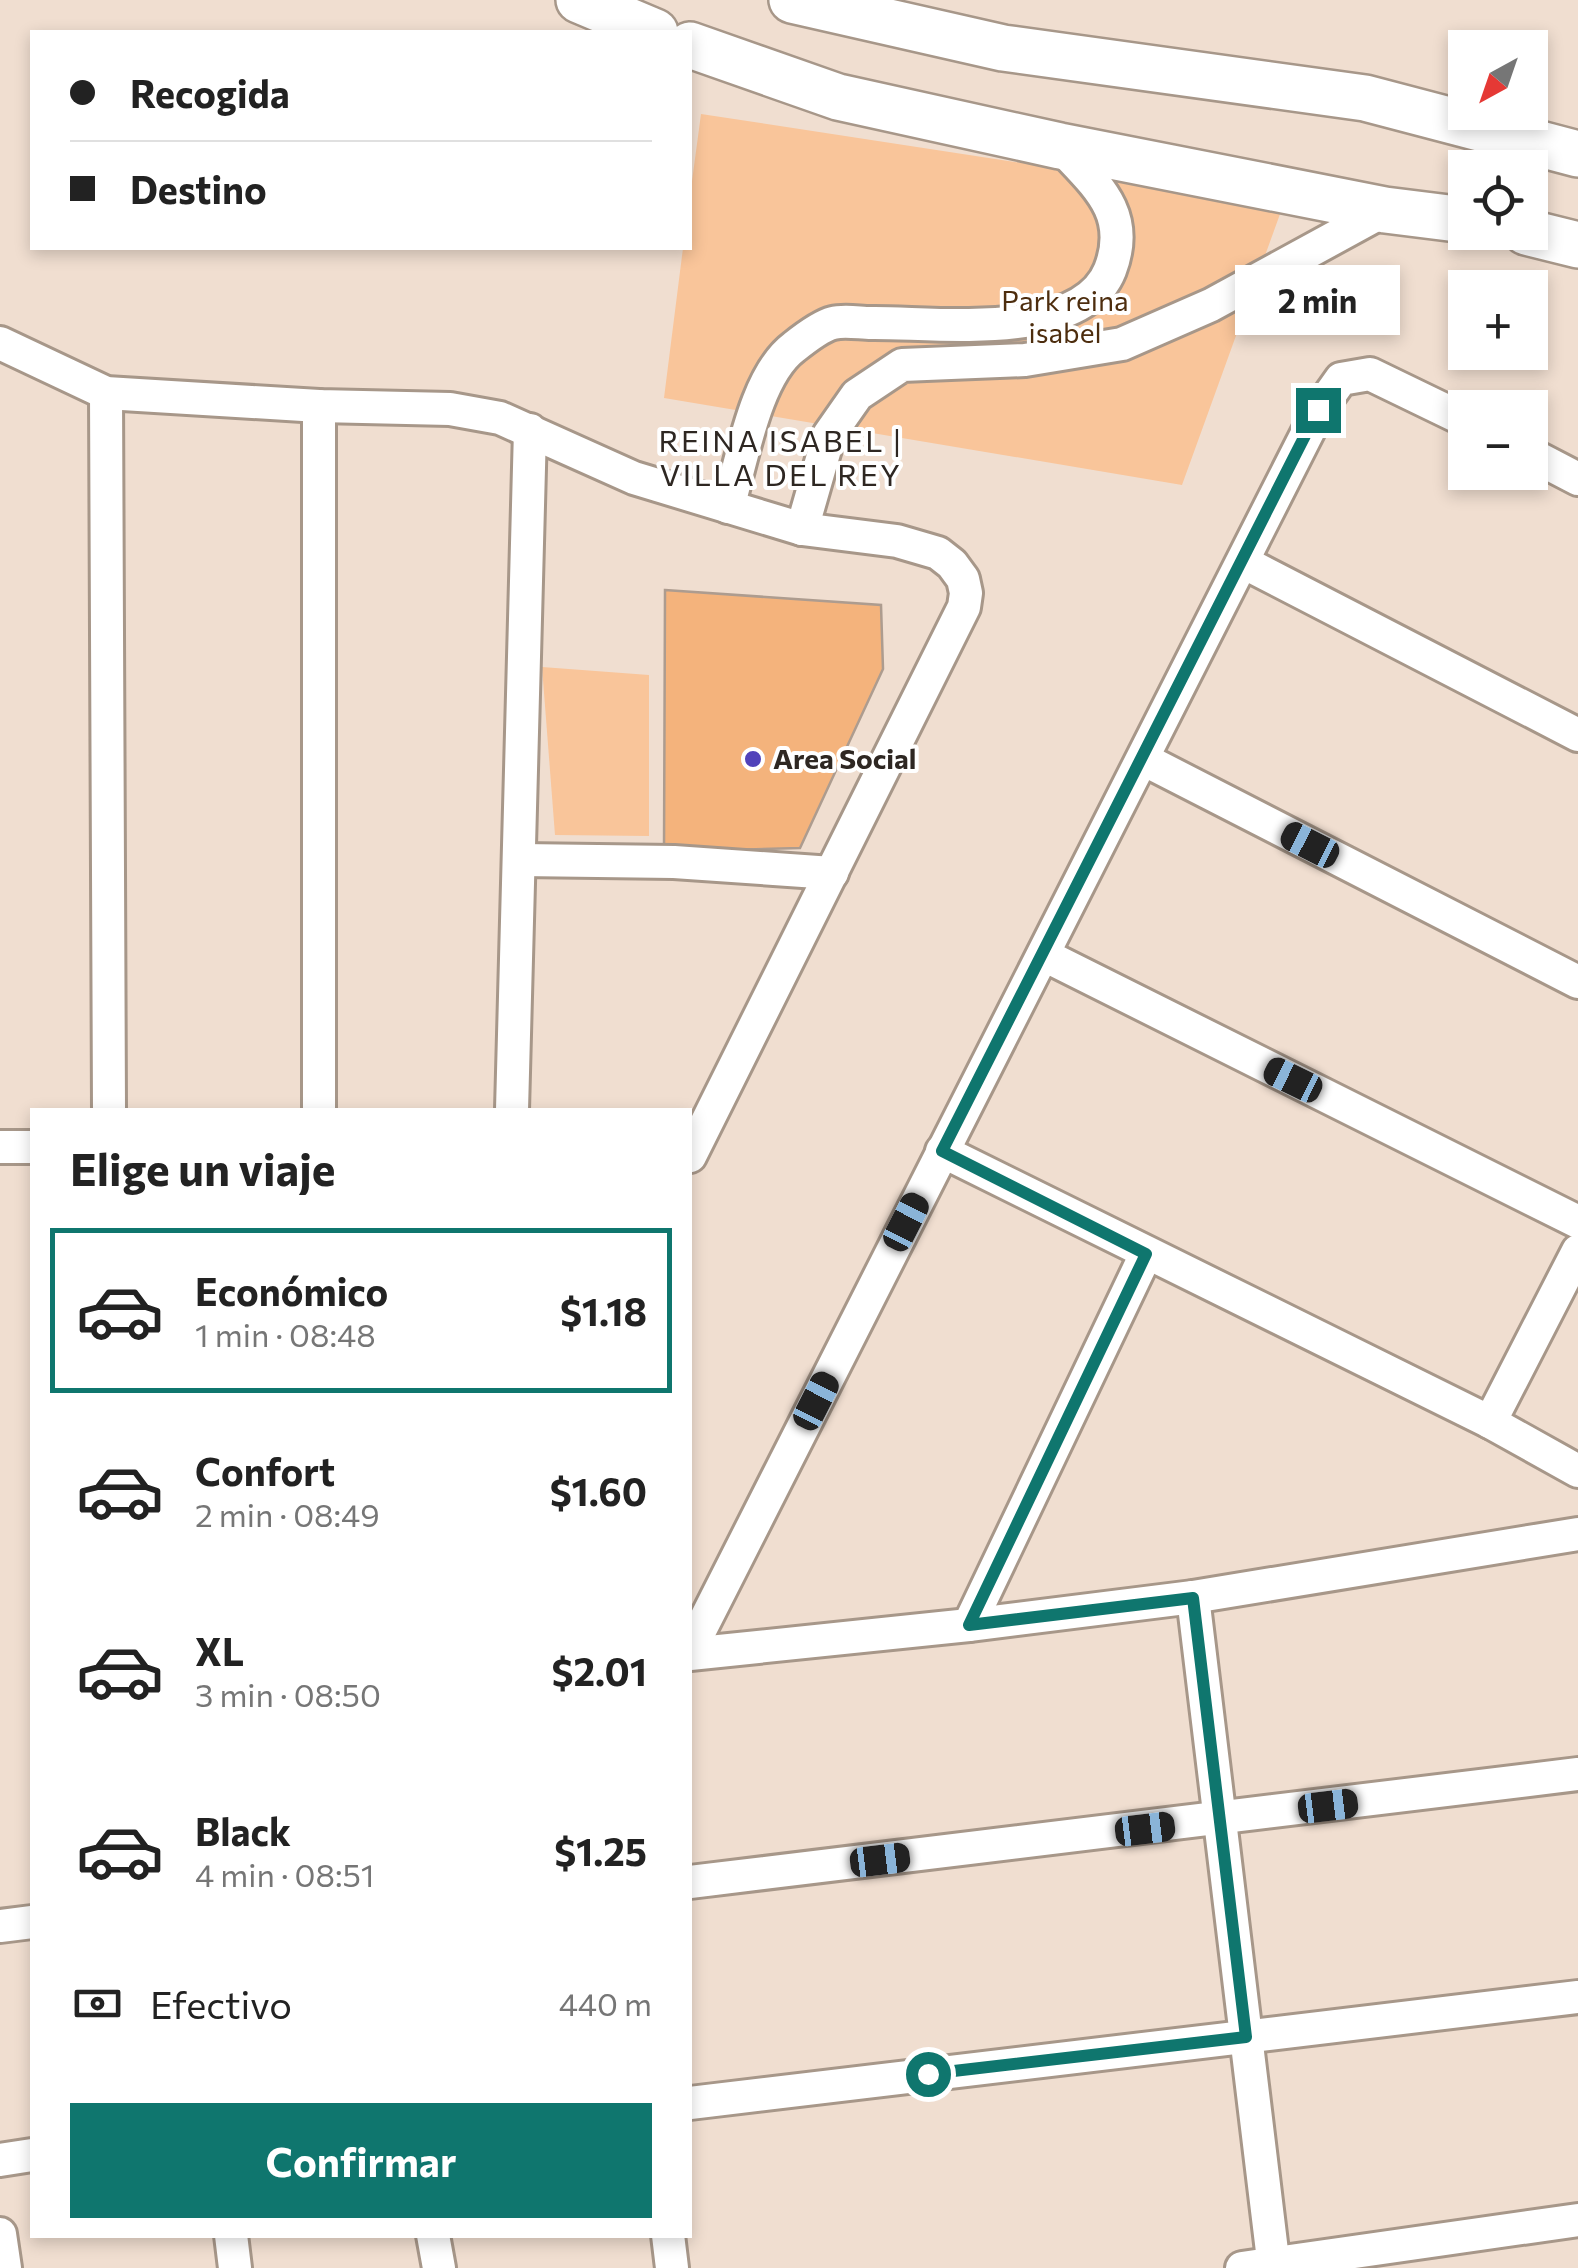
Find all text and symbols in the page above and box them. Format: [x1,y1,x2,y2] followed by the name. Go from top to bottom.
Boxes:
[1448,30,1548,130] north arrow
[1448,30,1548,490] map controls
[130,69,290,116] text: Recogida
[1448,150,1548,250] button: locate
[130,165,267,212] text: Destino
[1236,265,1400,335] callout: 2 min
[1448,270,1548,370] button: +
[1278,280,1357,320] text: 2 min
[1001,283,1129,349] park label: Park reina isabel
[1296,388,1341,433] route end
[1448,390,1548,490] button: −
[658,421,904,492] district label: REINA ISABEL | VILLA DEL REY
[773,741,916,775] place label: Area Social
[742,748,764,770] marker: Area Social
[1276,818,1344,872] car
[1259,1053,1327,1107] car
[70,1140,335,1195] text: Elige un viaje
[879,1188,933,1256] car
[75,1266,165,1356] icon: car
[195,1267,388,1314] text: Económico
[560,1287,647,1334] text: $1.18
[195,1314,376,1354] text: 1 min · 08:48
[789,1367,843,1435] car
[75,1446,165,1536] icon: car
[195,1447,335,1494] text: Confort
[550,1467,647,1514] text: $1.60
[195,1494,380,1534] text: 2 min · 08:49
[75,1626,165,1716] icon: car
[195,1627,244,1674] text: XL
[552,1647,647,1694] text: $2.01
[195,1674,381,1714] text: 3 min · 08:50
[1296,1787,1360,1825] car
[75,1806,165,1896] icon: car
[195,1807,291,1854] text: Black
[1113,1810,1177,1848] car
[554,1827,647,1874] text: $1.25
[848,1841,912,1879] car
[195,1854,375,1894] text: 4 min · 08:51
[70,1976,125,2031] icon: cash
[150,1980,292,2027] text: Efectivo
[559,1983,652,2023] text: 440 m
[906,2052,951,2097] route start
[70,2103,652,2218] button: Confirmar

